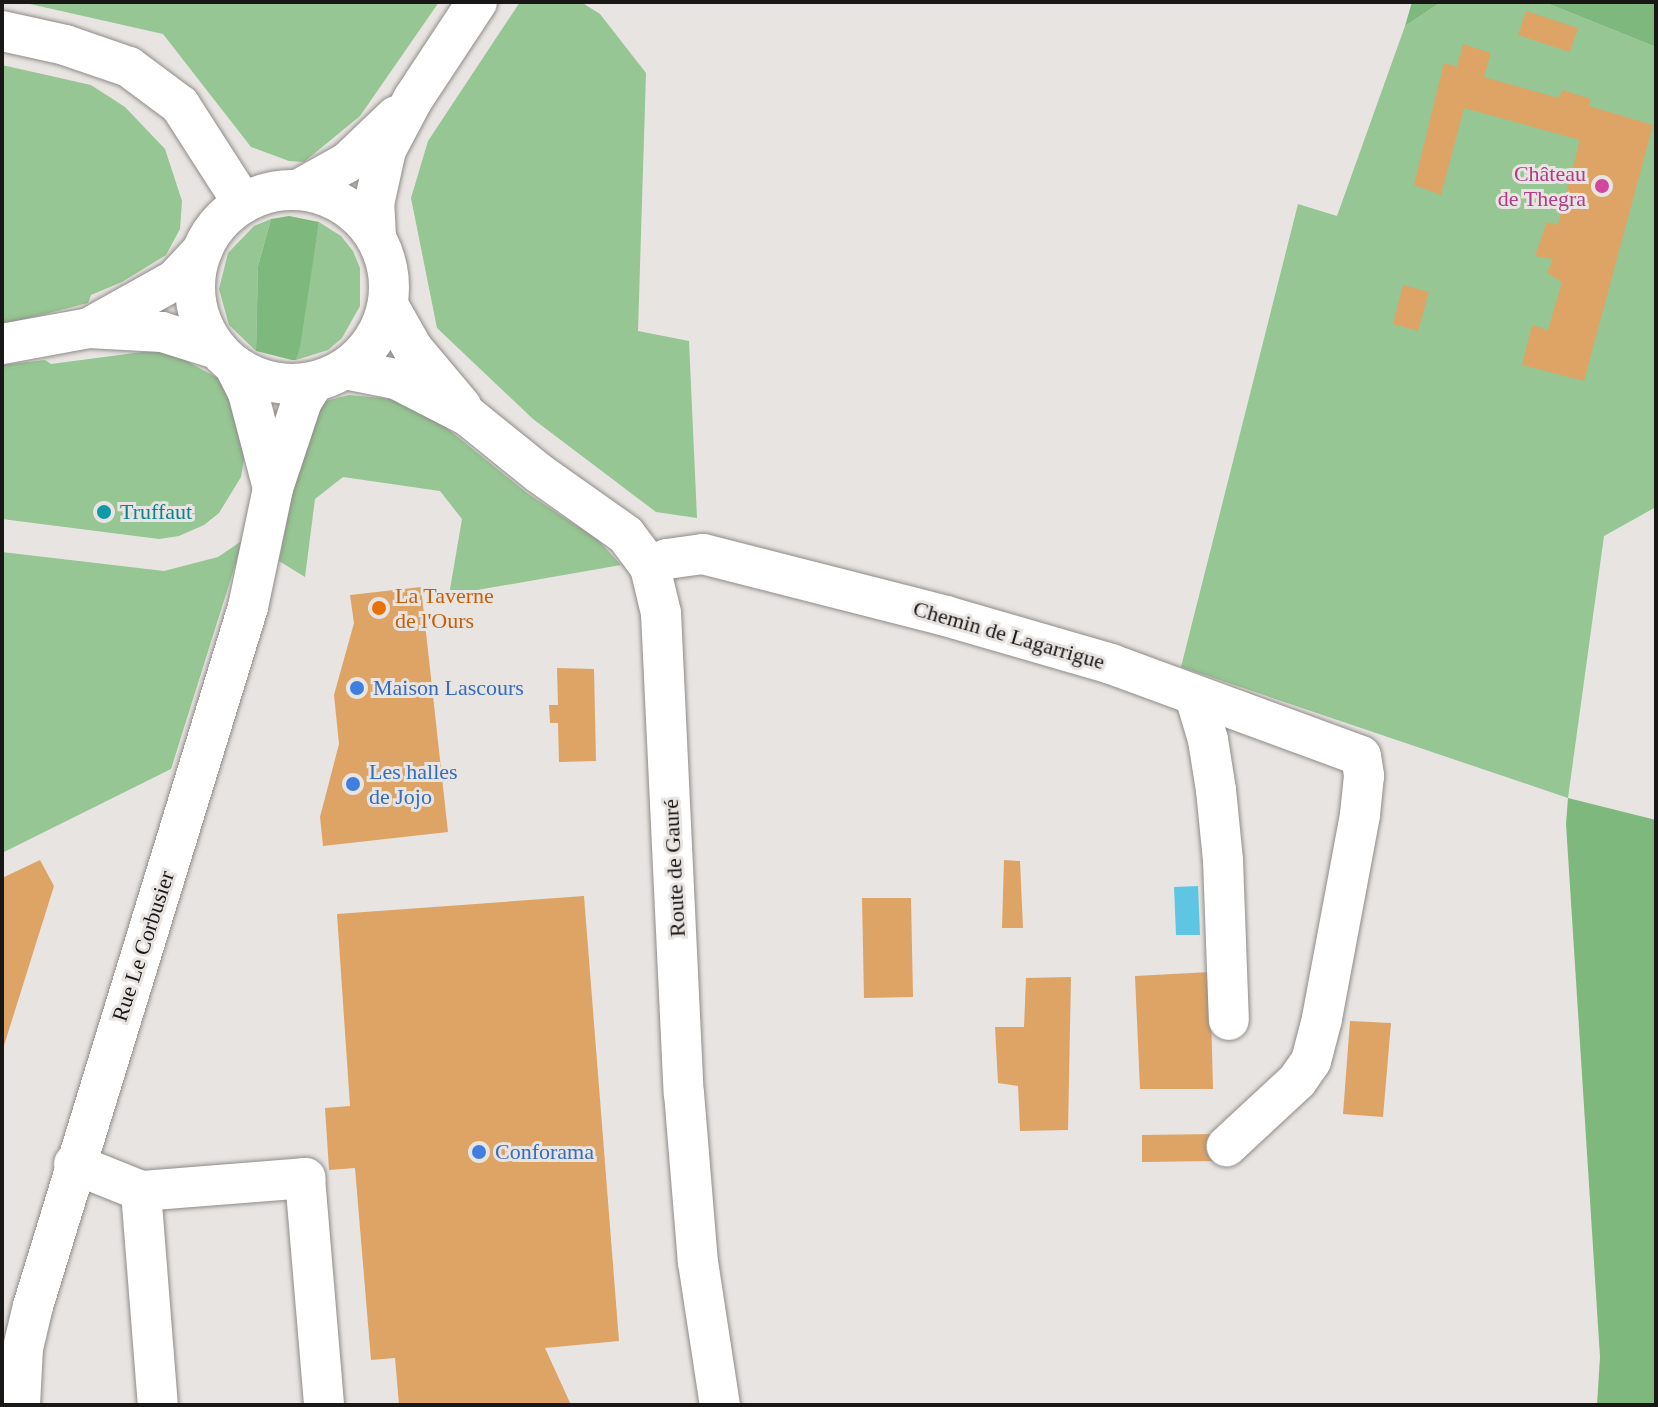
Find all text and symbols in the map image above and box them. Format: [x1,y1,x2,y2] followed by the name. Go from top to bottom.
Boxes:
[1497,160,1586,212] place label: Château de Thegra
[1593,177,1611,195] marker: Château de Thegra
[120,499,192,525] place label: Truffaut
[95,503,113,521] marker: Truffaut
[395,582,494,634] place label: La Taverne de l'Ours
[910,595,1108,675] street label: Chemin de Lagarrigue
[370,599,388,617] marker: La Taverne de l'Ours
[373,675,524,701] place label: Maison Lascours
[348,679,366,697] marker: Maison Lascours
[369,758,458,810] place label: Les halles de Jojo
[344,775,362,793] marker: Les halles de Jojo
[657,798,691,938] street label: Route de Gauré
[106,868,180,1024] street label: Rue Le Corbusier
[495,1139,594,1165] place label: Conforama
[470,1143,488,1161] marker: Conforama

